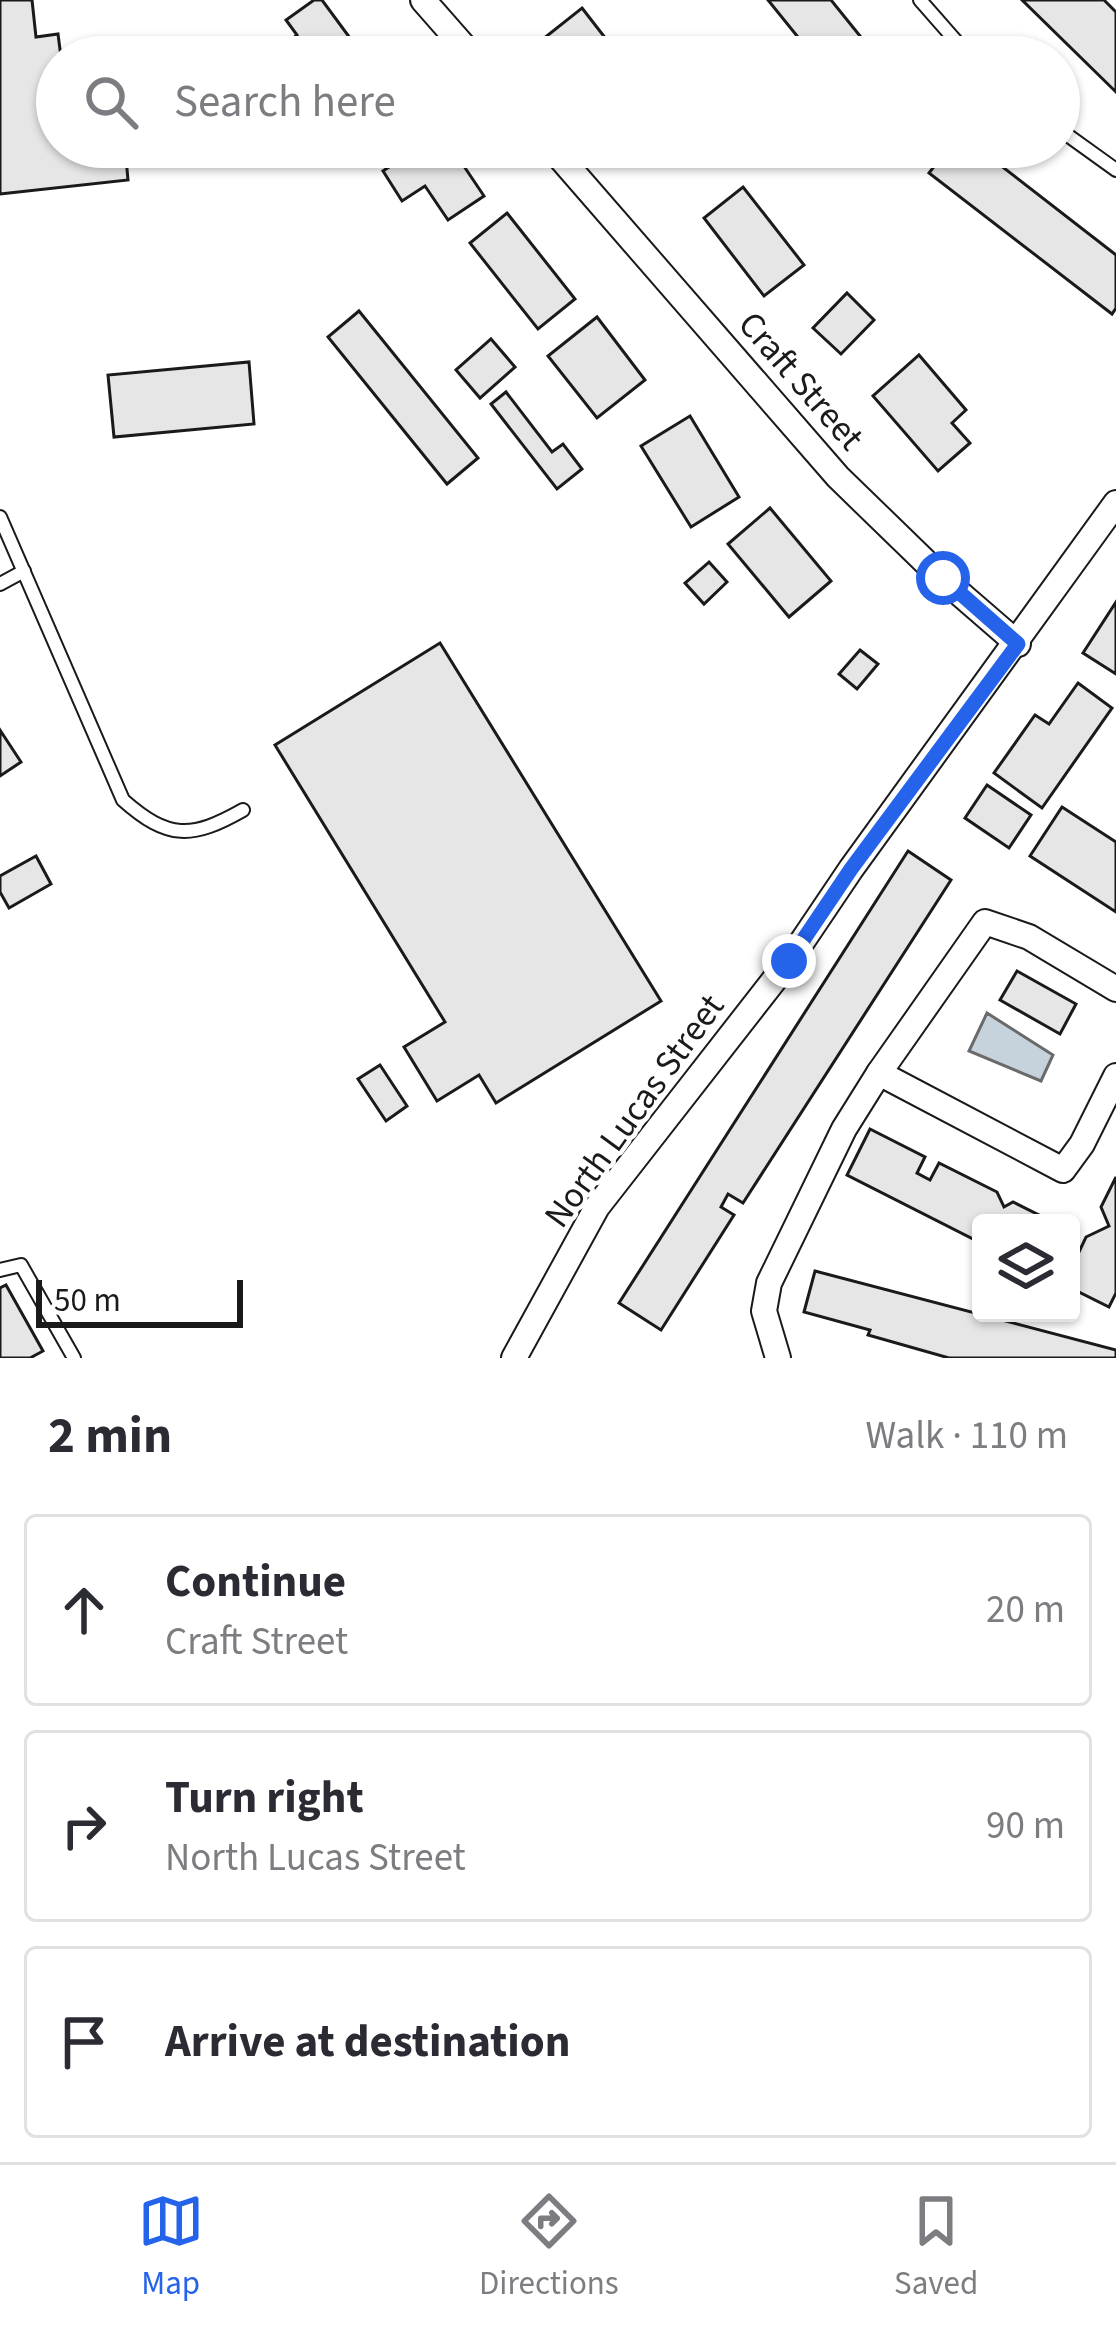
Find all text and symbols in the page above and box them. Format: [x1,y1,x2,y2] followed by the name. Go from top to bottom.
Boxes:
[36,36,1080,168] search box
[78,69,144,135] icon: search
[174,70,396,134] text: Search here
[726,300,876,462] street label: Craft Street
[916,551,970,605] route start
[762,934,816,988] route end
[532,984,736,1238] street label: North Lucas Street
[972,1214,1080,1322] map controls
[972,1214,1080,1322] button: layers
[36,1274,243,1327] scale bar
[54,1277,121,1324] text: 50 m
[48,1400,172,1472] text: 2 min
[865,1408,1068,1464] text: Walk · 110 m
[165,1550,346,1614] text: Continue
[51,1577,117,1643] icon: ahead
[986,1582,1065,1638] text: 20 m
[165,1614,348,1670] text: Craft Street
[165,1766,364,1830] text: Turn right
[51,1793,117,1859] icon: right
[986,1798,1065,1854] text: 90 m
[165,1830,466,1886] text: North Lucas Street
[51,2009,117,2075] icon: arrive
[165,2010,570,2074] text: Arrive at destination
[138,2188,204,2307] tab: Map
[479,2188,619,2307] tab: Directions
[894,2188,978,2307] tab: Saved

